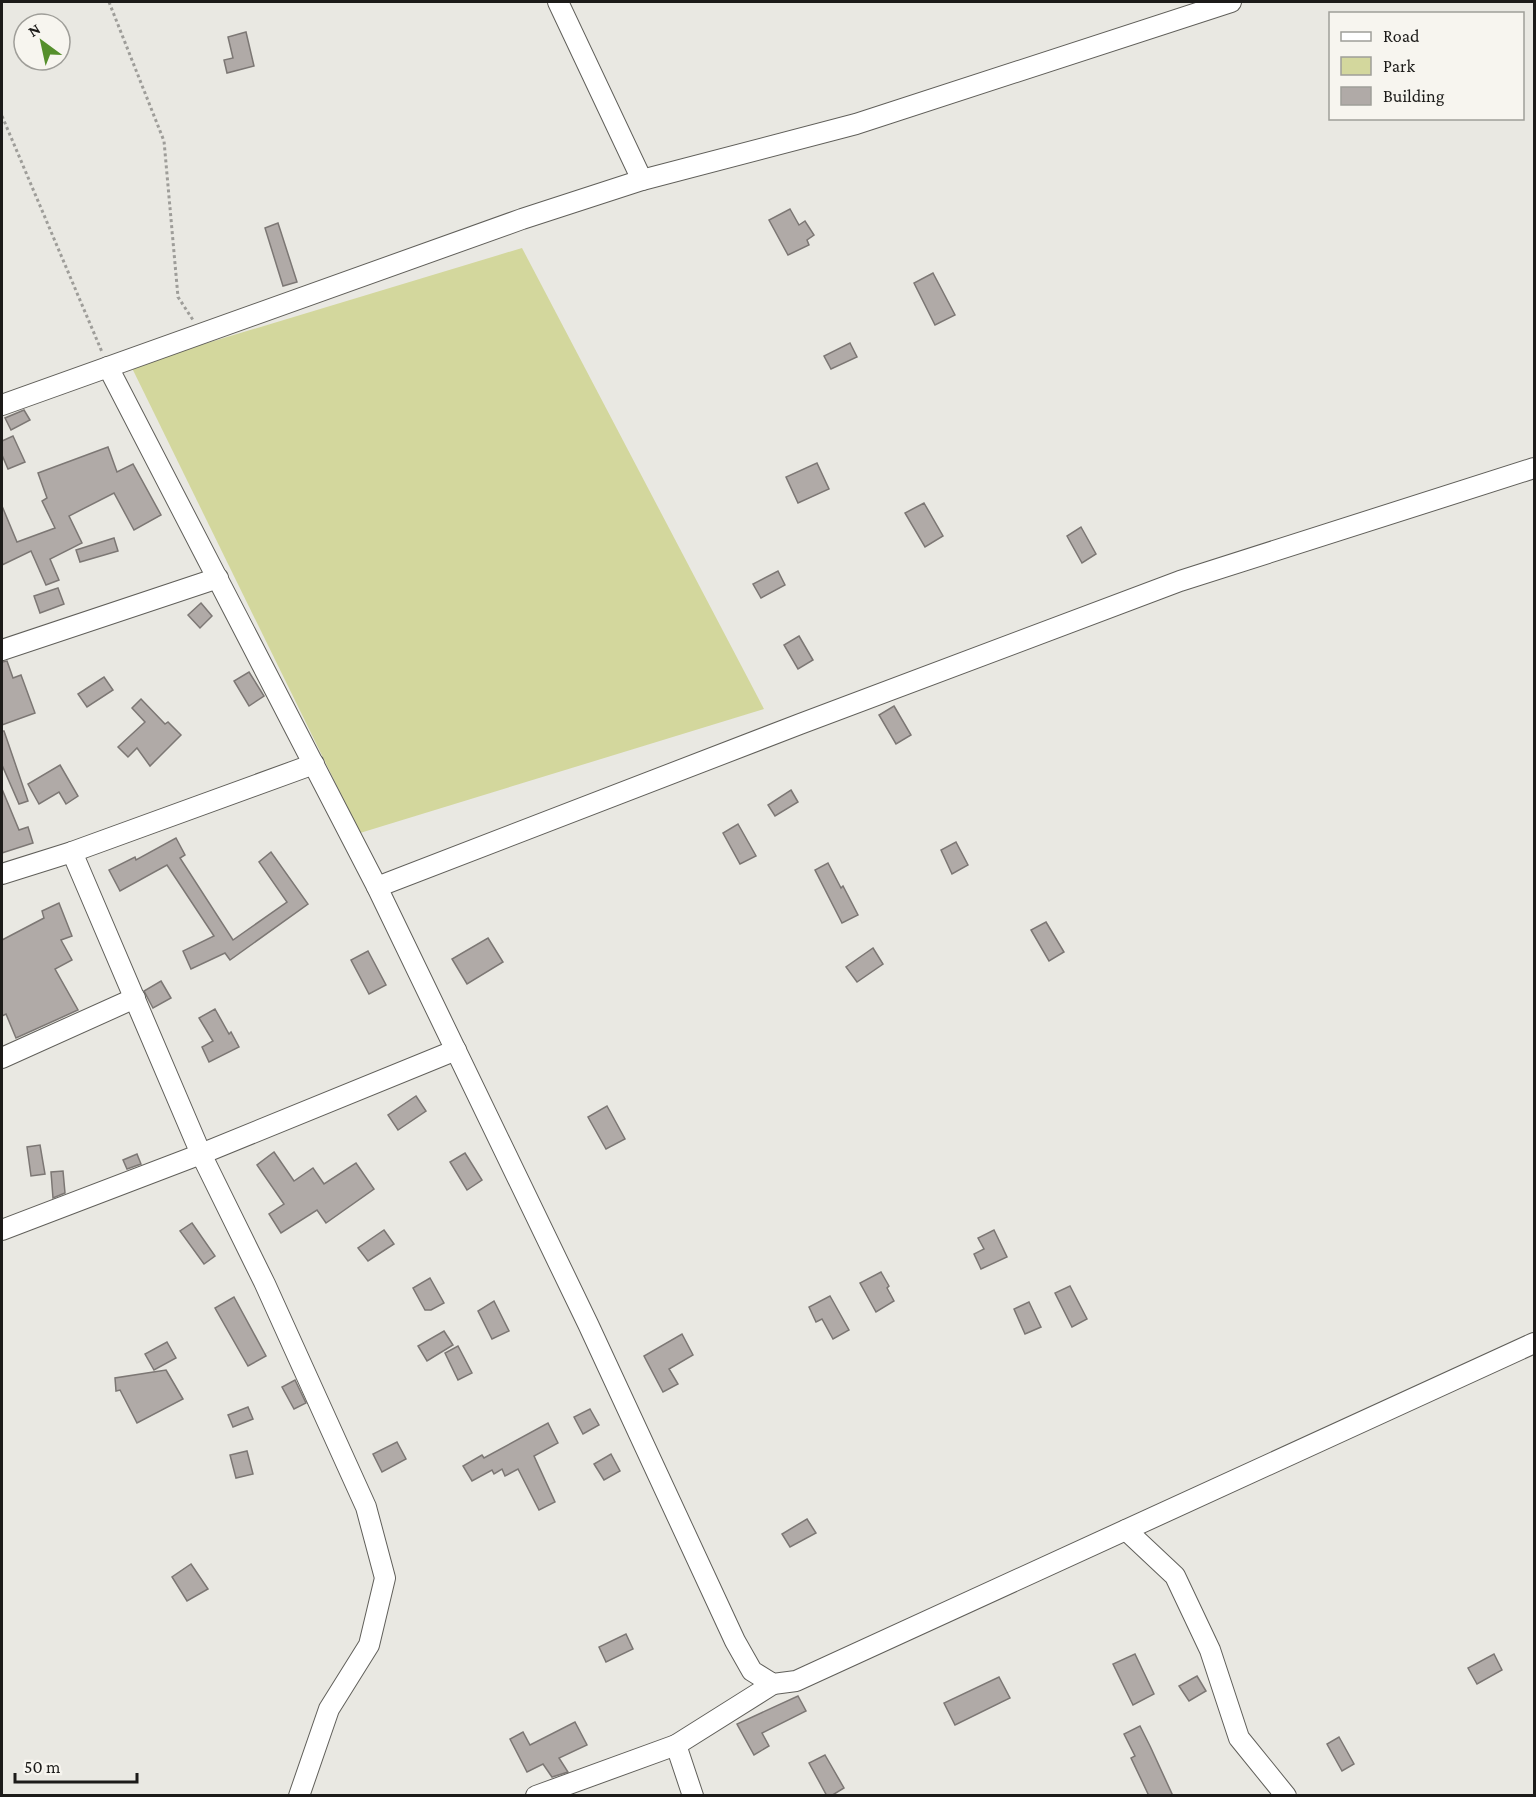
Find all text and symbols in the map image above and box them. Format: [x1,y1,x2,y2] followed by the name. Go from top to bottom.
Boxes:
[12,12,72,72] north arrow
[1329,12,1524,120] legend
[25,20,43,40] text: N
[1383,26,1420,46] text: Road
[1383,56,1415,76] text: Park
[1383,86,1445,106] text: Building
[15,1746,136,1784] scale bar
[24,1757,61,1777] text: 50 m

